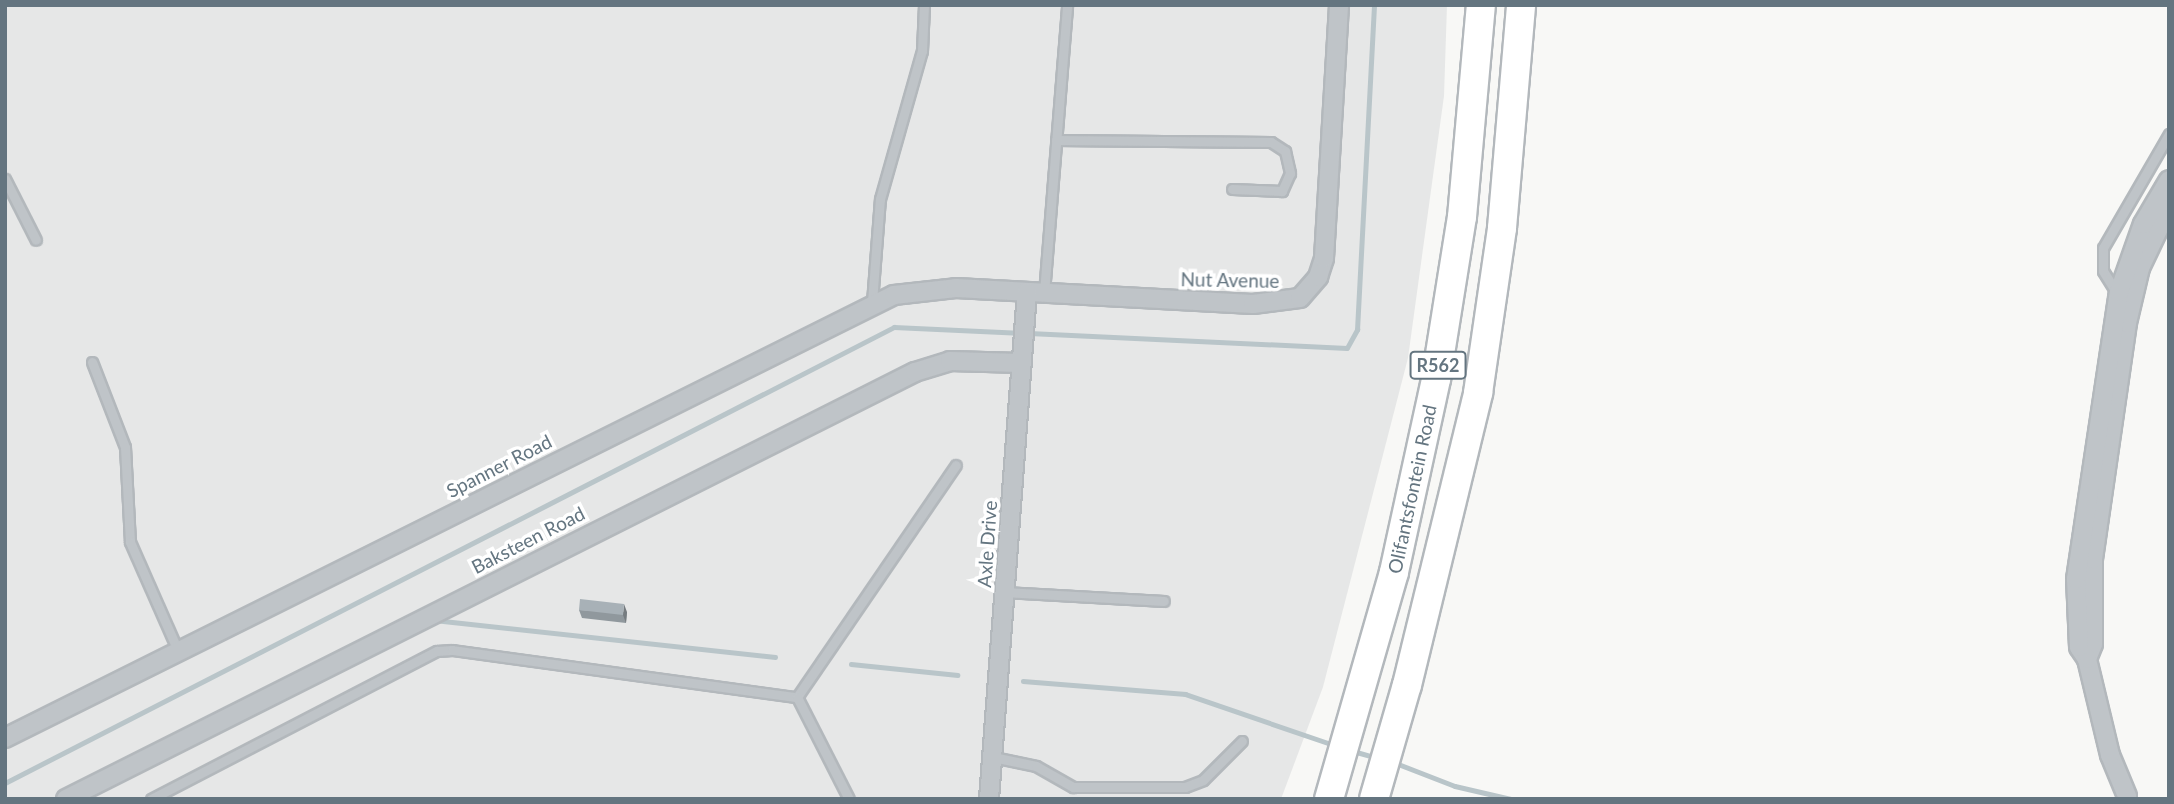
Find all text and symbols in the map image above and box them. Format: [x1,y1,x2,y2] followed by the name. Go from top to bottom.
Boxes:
[1180,268,1280,292] street label: Nut Avenue
[1408,351,1468,380] road number: R562
[1383,402,1441,576] street label: Olifantsfontein Road
[442,430,556,502] street label: Spanner Road
[973,500,1001,588] street label: Axle Drive
[468,502,588,578] street label: Baksteen Road

